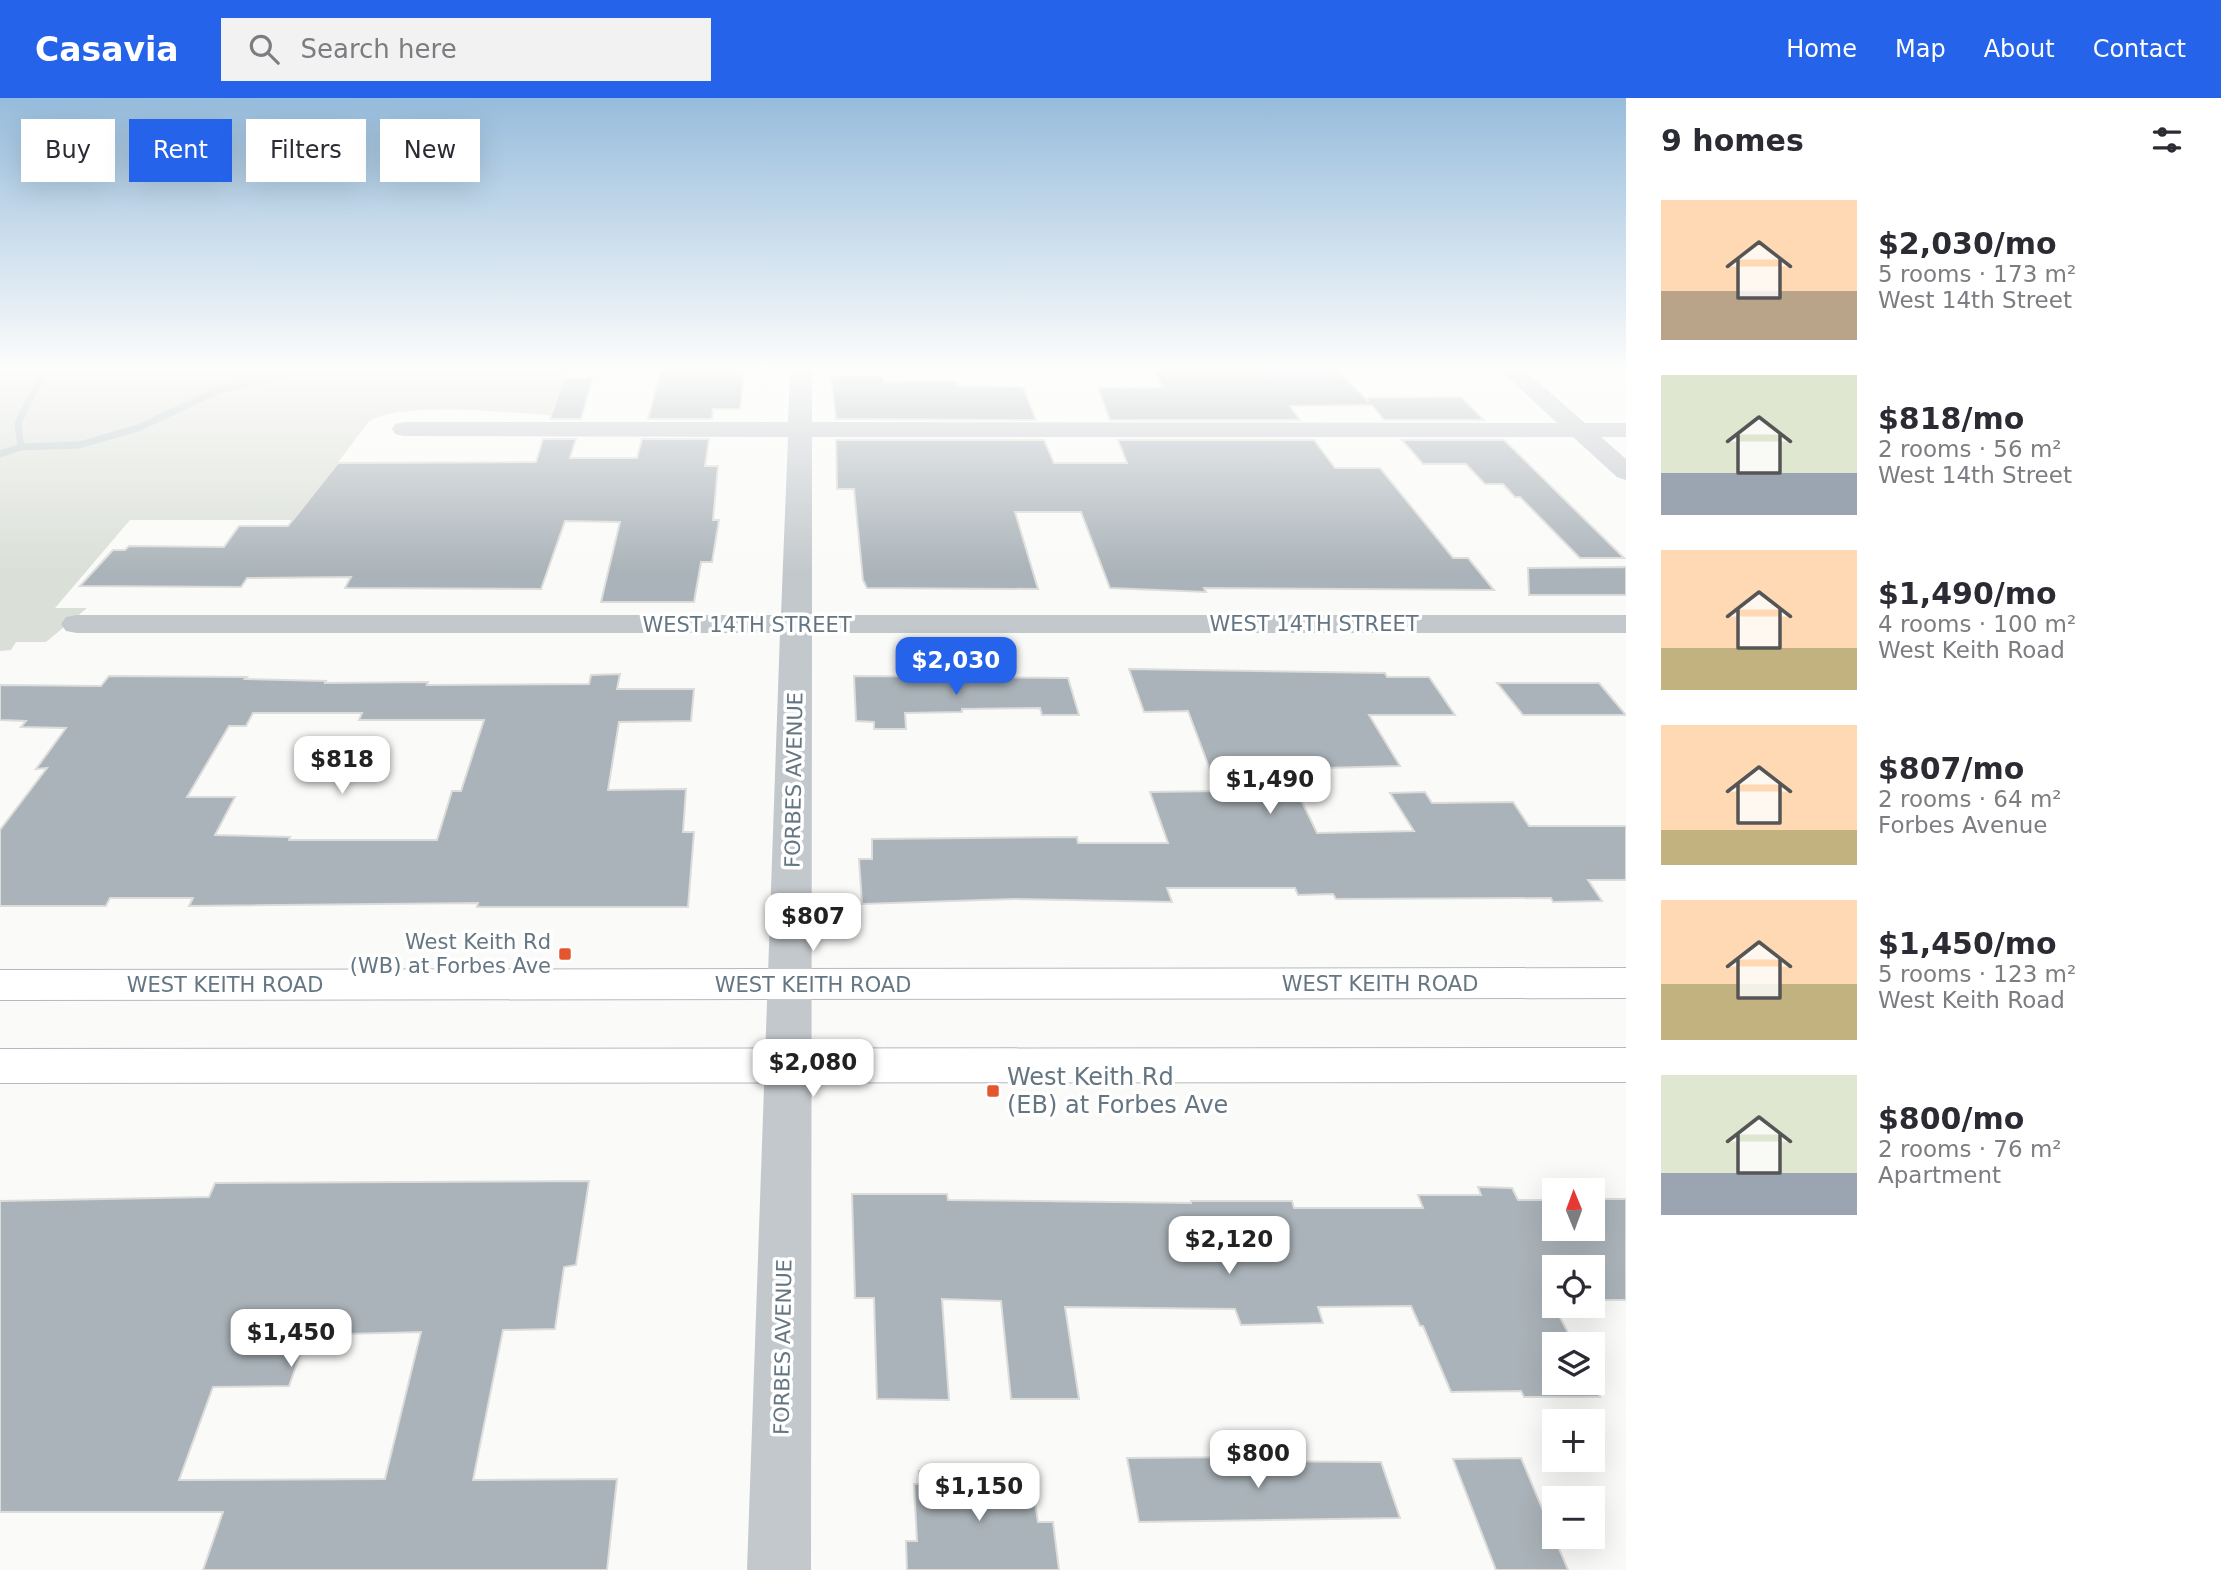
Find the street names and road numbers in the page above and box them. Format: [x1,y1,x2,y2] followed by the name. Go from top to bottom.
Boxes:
[1210,612,1419,636] street label: WEST 14TH STREET
[643,613,852,637] street label: WEST 14TH STREET
[780,692,808,868] street label: FORBES AVENUE
[1282,972,1478,996] street label: WEST KEITH ROAD
[127,973,323,997] street label: WEST KEITH ROAD
[715,973,911,997] street label: WEST KEITH ROAD
[769,1259,797,1435] street label: FORBES AVENUE

